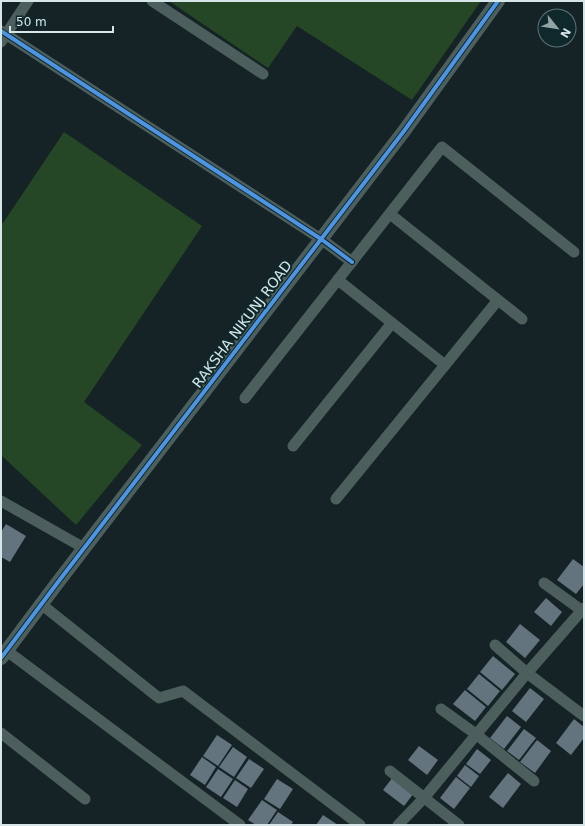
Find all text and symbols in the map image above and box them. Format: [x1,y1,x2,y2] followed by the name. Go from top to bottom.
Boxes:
[10,8,113,34] scale bar
[537,8,577,48] north arrow
[16,15,47,29] text: 50 m
[557,26,573,40] text: N
[189,257,295,391] street label: RAKSHA NIKUNJ ROAD

